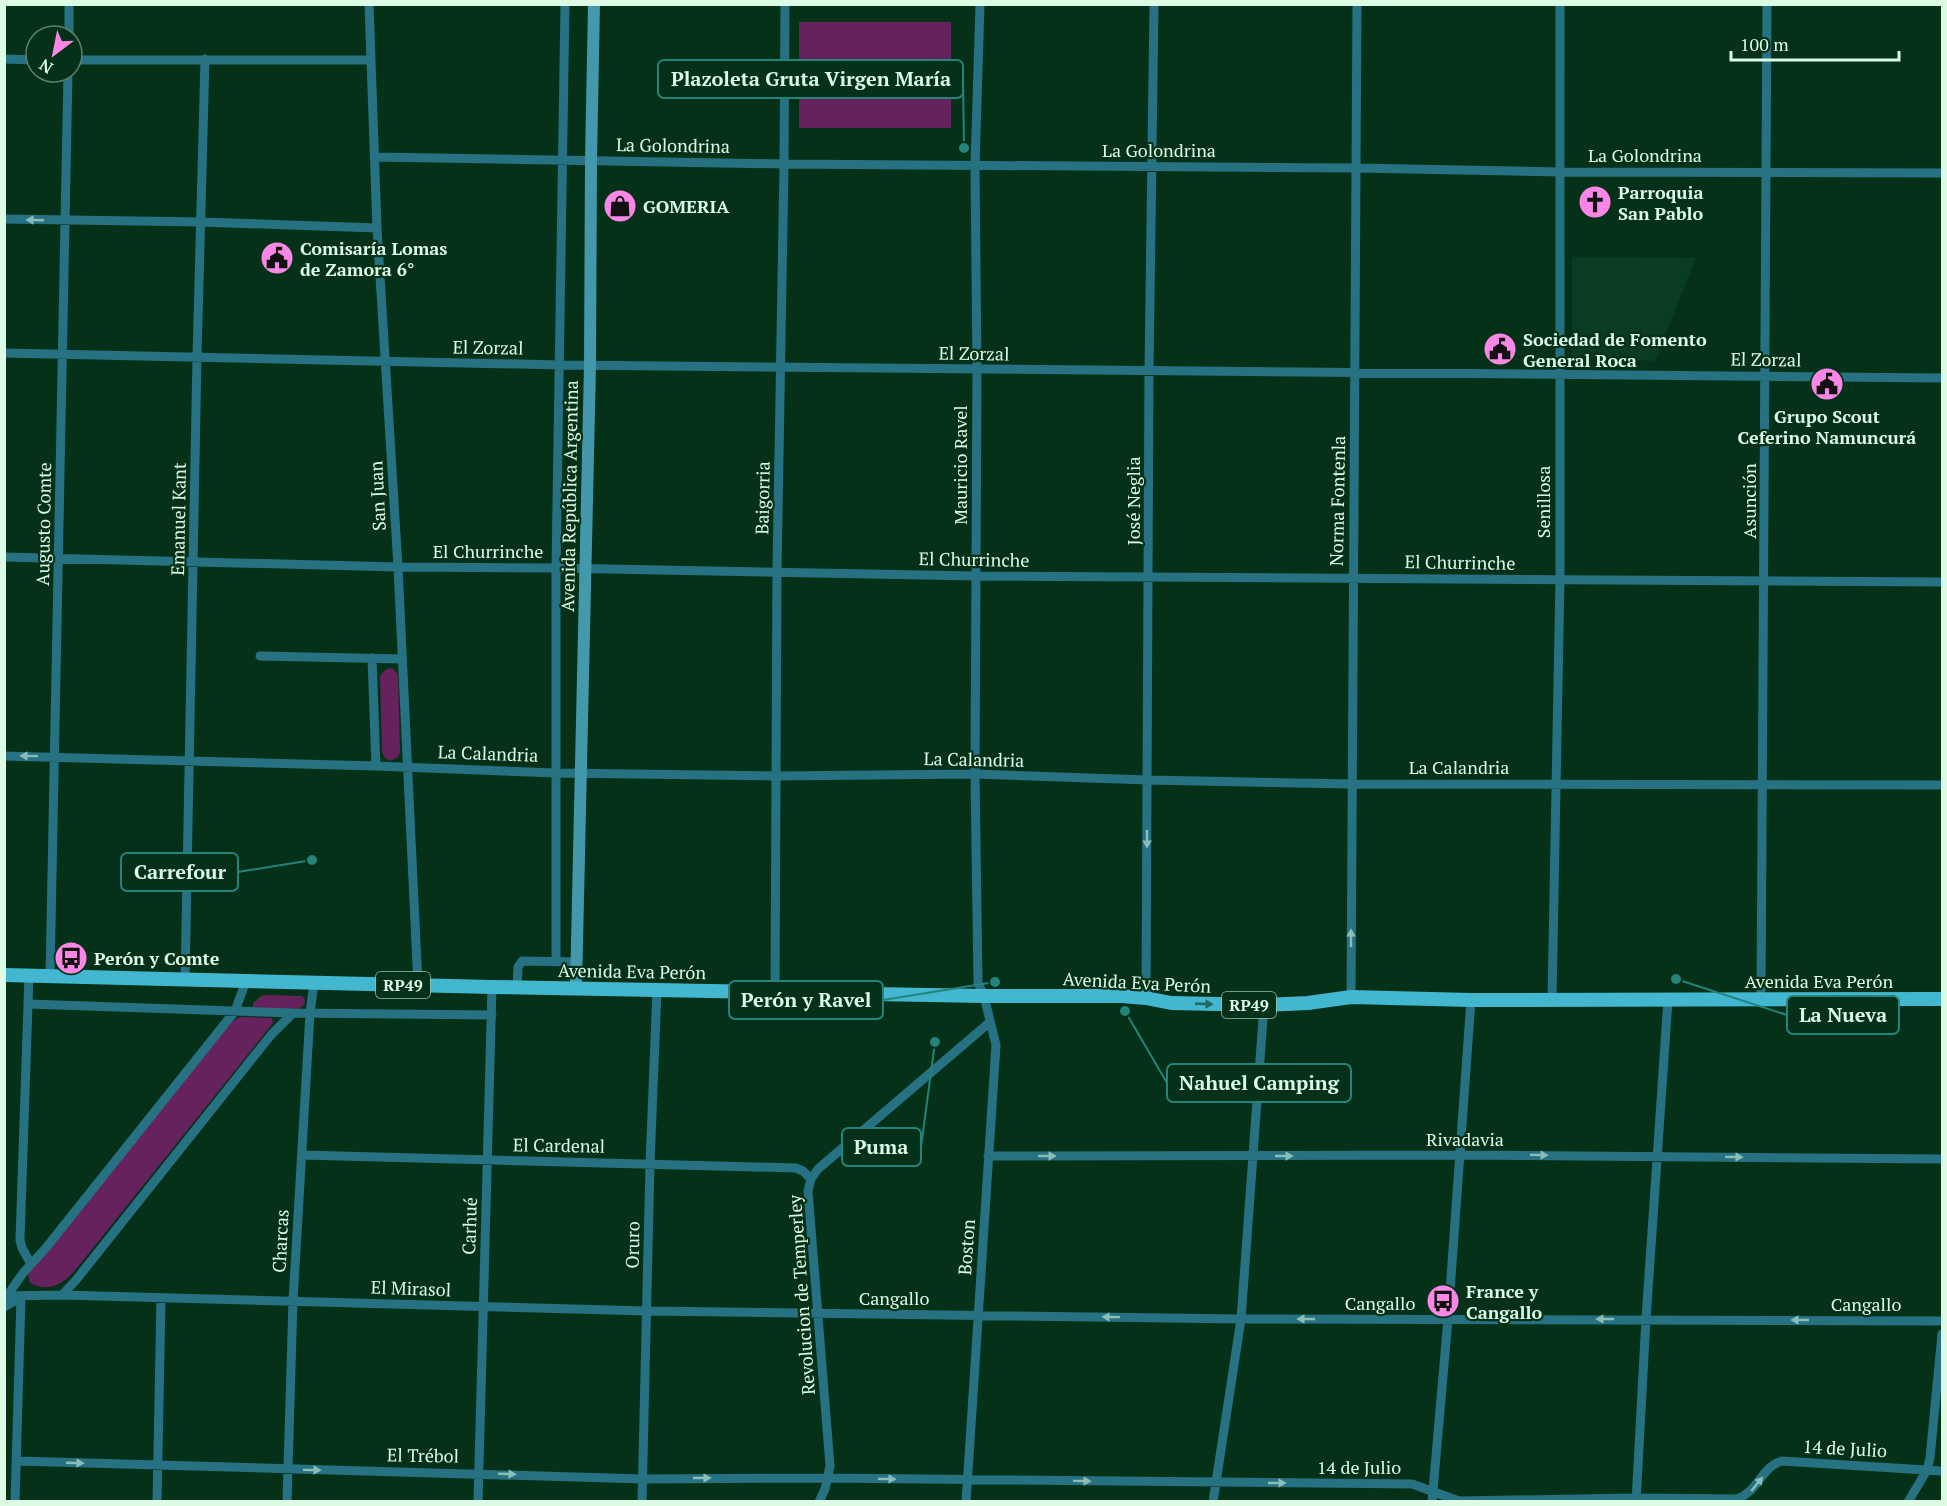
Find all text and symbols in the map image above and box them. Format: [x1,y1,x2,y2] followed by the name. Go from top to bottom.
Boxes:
[24,24,84,84] north arrow
[1731,24,1899,62] scale bar
[1740,32,1789,56] text: 100 m
[35,54,57,79] text: N
[658,60,963,98] callout: Plazoleta Gruta Virgen María
[671,65,951,92] text: Plazoleta Gruta Virgen María
[616,132,730,158] street label: La Golondrina
[1102,138,1216,162] street label: La Golondrina
[1588,143,1702,167] street label: La Golondrina
[1618,180,1704,225] place label: Parroquia San Pablo
[1577,184,1613,220] church icon: Parroquia San Pablo
[602,188,638,224] shop icon: GOMERIA
[643,194,730,218] place label: GOMERIA
[25,215,44,225] one-way arrow
[300,236,447,281] place label: Comisaría Lomas de Zamora 6°
[259,240,295,276] public building icon: Comisaría Lomas de Zamora 6°
[1523,327,1707,372] place label: Sociedad de Fomento General Roca
[1482,331,1518,367] public building icon: Sociedad de Fomento General Roca
[452,334,524,360] street label: El Zorzal
[938,340,1010,366] street label: El Zorzal
[1730,346,1802,372] street label: El Zorzal
[1809,366,1845,402] public building icon: Grupo Scout Ceferino Namuncurá
[555,380,583,612] street label: Avenida República Argentina
[1738,404,1916,449] place label: Grupo Scout Ceferino Namuncurá
[948,405,972,525] street label: Mauricio Ravel
[1324,436,1350,566] street label: Norma Fontenla
[1121,457,1145,545] street label: José Neglia
[363,460,391,532] street label: San Juan
[749,461,775,535] street label: Baigorria
[30,462,56,586] street label: Augusto Comte
[165,462,191,576] street label: Emanuel Kant
[1737,463,1761,539] street label: Asunción
[1531,466,1555,538] street label: Senillosa
[433,539,543,563] street label: El Churrinche
[918,546,1030,572] street label: El Churrinche
[1404,549,1516,575] street label: El Churrinche
[437,739,539,767] street label: La Calandria
[923,746,1025,772] street label: La Calandria
[20,751,39,761] one-way arrow
[1409,755,1509,779] street label: La Calandria
[1142,829,1152,848] one-way arrow
[121,853,238,891] callout: Carrefour
[134,858,226,885] text: Carrefour
[1346,929,1356,948] one-way arrow
[53,940,89,976] bus stop icon: Perón y Comte
[94,946,220,970] place label: Perón y Comte
[558,958,707,984] street label: Avenida Eva Perón
[1062,966,1212,998] street label: Avenida Eva Perón
[1745,969,1893,993] street label: Avenida Eva Perón
[376,972,430,998] road number: RP49
[729,981,883,1019] callout: Perón y Ravel
[741,986,872,1013] text: Perón y Ravel
[1222,992,1276,1018] road number: RP49
[1787,996,1899,1034] callout: La Nueva
[1195,999,1214,1009] one-way arrow
[1799,1001,1887,1028] text: La Nueva
[1167,1064,1351,1102] callout: Nahuel Camping
[1179,1069,1340,1096] text: Nahuel Camping
[1426,1127,1504,1151] street label: Rivadavia
[842,1128,921,1166] callout: Puma
[513,1132,605,1158] street label: El Cardenal
[854,1133,908,1160] text: Puma
[1037,1151,1056,1161] one-way arrow
[1274,1151,1293,1161] one-way arrow
[1530,1151,1549,1160] one-way arrow
[1725,1152,1744,1162] one-way arrow
[782,1193,820,1396] street label: Revolucion de Temperley
[456,1197,482,1255] street label: Carhué
[266,1209,294,1273] street label: Charcas
[952,1218,980,1276] street label: Boston
[620,1221,644,1269] street label: Oruro
[370,1275,452,1301] street label: El Mirasol
[1466,1279,1542,1324] place label: France y Cangallo
[1425,1283,1461,1319] bus stop icon: France y Cangallo
[859,1286,929,1310] street label: Cangallo
[1345,1291,1415,1315] street label: Cangallo
[1831,1292,1901,1316] street label: Cangallo
[1101,1312,1120,1322] one-way arrow
[1296,1314,1315,1324] one-way arrow
[1596,1314,1615,1324] one-way arrow
[1791,1315,1810,1325] one-way arrow
[1802,1434,1888,1462] street label: 14 de Julio
[387,1442,459,1468] street label: El Trébol
[1317,1455,1401,1479] street label: 14 de Julio
[66,1459,85,1468] one-way arrow
[302,1465,321,1475] one-way arrow
[497,1469,516,1479] one-way arrow
[692,1474,711,1483] one-way arrow
[877,1474,896,1483] one-way arrow
[1072,1476,1091,1486] one-way arrow
[1750,1477,1763,1492] one-way arrow
[1267,1478,1286,1488] one-way arrow

